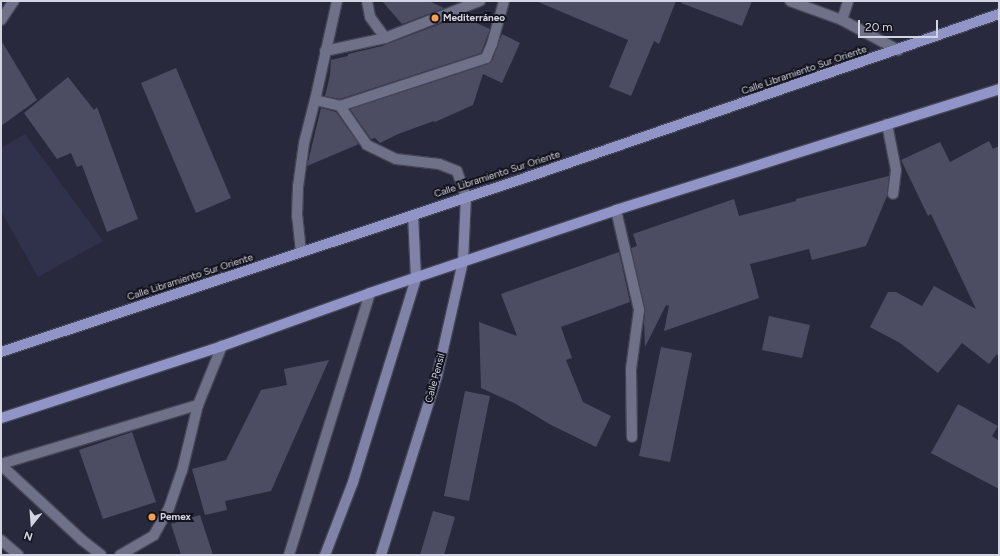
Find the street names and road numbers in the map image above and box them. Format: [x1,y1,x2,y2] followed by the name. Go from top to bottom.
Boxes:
[740,43,868,97] street label: Calle Libramiento Sur Oriente
[433,148,561,200] street label: Calle Libramiento Sur Oriente
[126,251,254,303] street label: Calle Libramiento Sur Oriente
[423,352,447,404] street label: Calle Pensil

